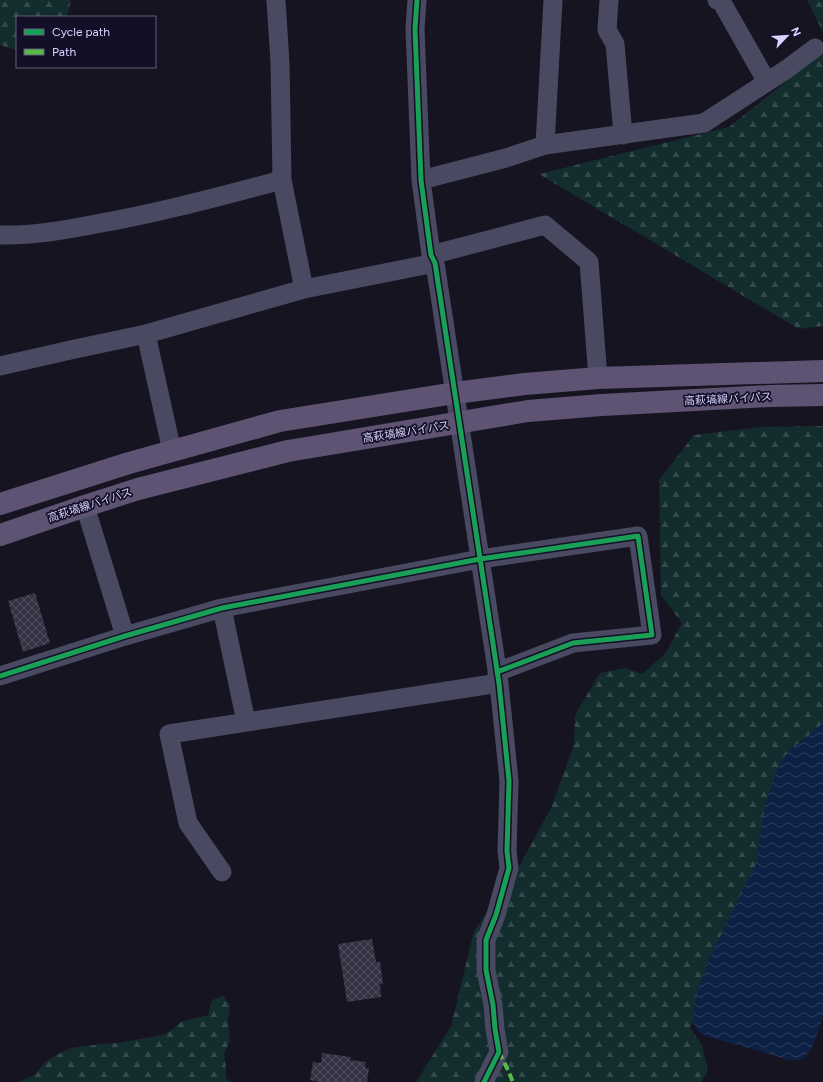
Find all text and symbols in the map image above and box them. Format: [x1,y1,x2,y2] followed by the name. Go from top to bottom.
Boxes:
[16,16,156,68] legend
[767,16,807,56] north arrow
[52,25,110,39] text: Cycle path
[788,25,803,39] text: N
[52,45,76,59] text: Path
[684,390,772,408] street label: 高萩塙線バイパス
[362,419,450,445] street label: 高萩塙線バイパス
[46,485,134,525] street label: 高萩塙線バイパス

